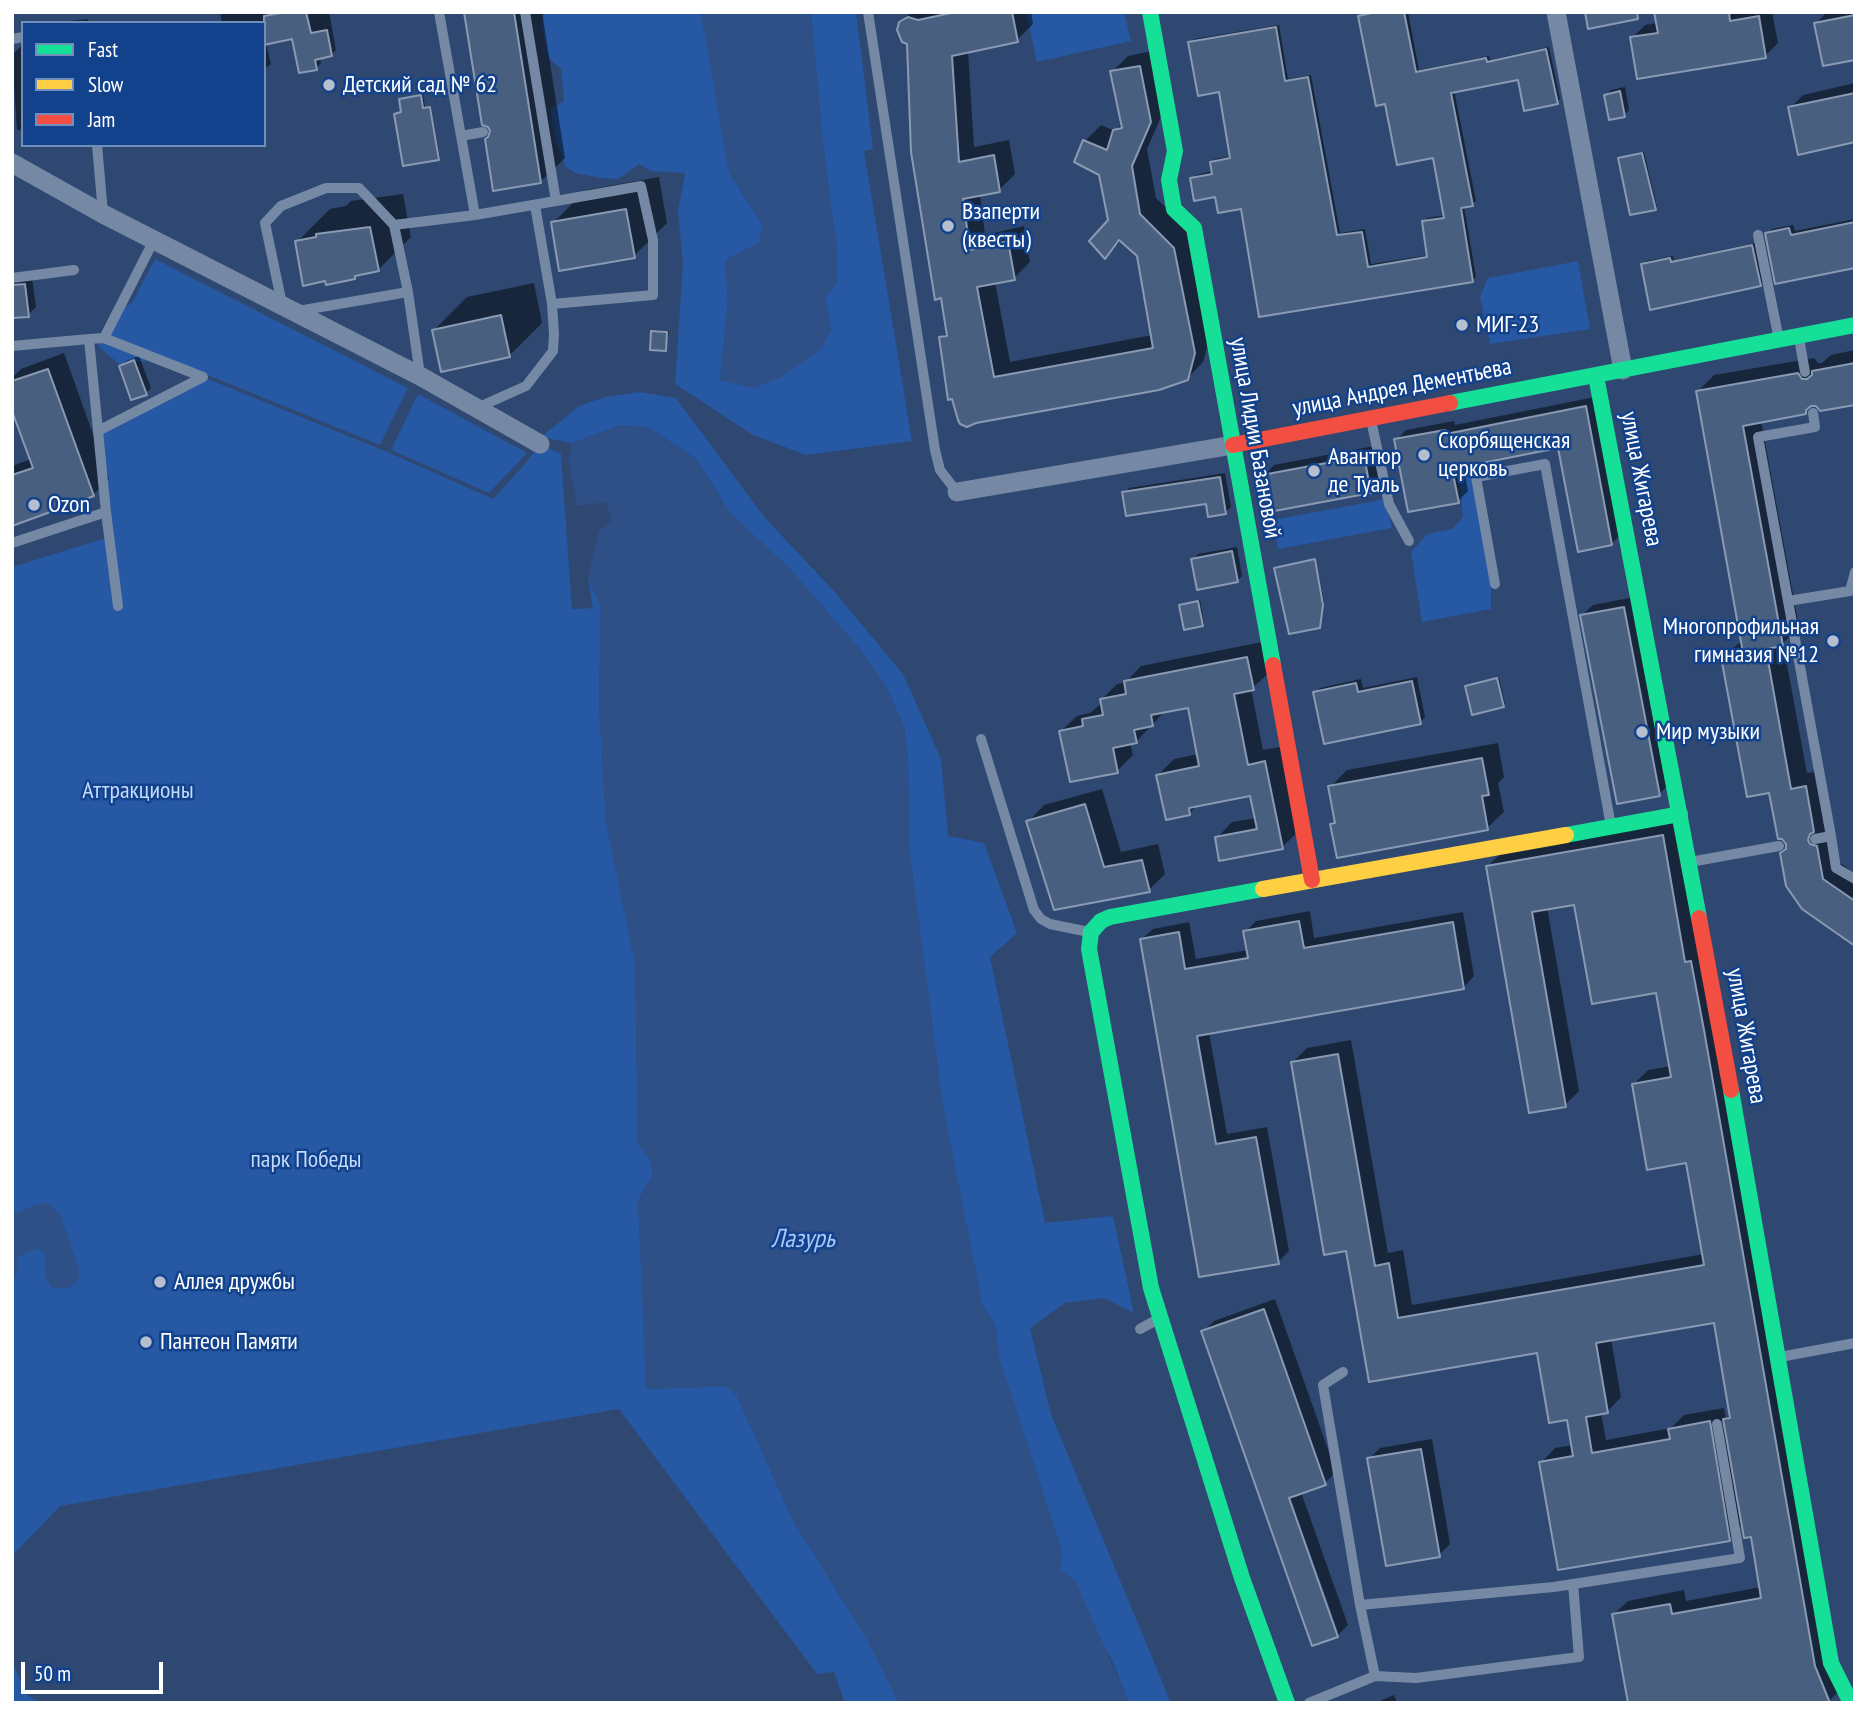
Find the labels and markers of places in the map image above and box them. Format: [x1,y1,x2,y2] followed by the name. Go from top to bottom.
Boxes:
[343,71,497,99] place label: Детский сад № 62
[321,77,337,93] marker: Детский сад № 62
[962,198,1040,254] place label: Взаперти (квесты)
[940,218,956,234] marker: Взаперти (квесты)
[1476,311,1539,339] place label: МИГ-23
[1454,317,1470,333] marker: МИГ-23
[1438,427,1570,483] place label: Скорбященская церковь
[1328,443,1401,499] place label: Авантюр де Туаль
[1416,447,1432,463] marker: Скорбященская церковь
[1306,463,1322,479] marker: Авантюр де Туаль
[48,491,90,519] place label: Ozon
[26,497,42,513] marker: Ozon
[1663,613,1819,669] place label: Многопрофильная гимназия №12
[1825,633,1841,649] marker: Многопрофильная гимназия №12
[1656,718,1760,746] place label: Мир музыки
[1634,724,1650,740] marker: Мир музыки
[174,1268,295,1296] place label: Аллея дружбы
[152,1274,168,1290] marker: Аллея дружбы
[160,1328,298,1356] place label: Пантеон Памяти
[138,1334,154,1350] marker: Пантеон Памяти

